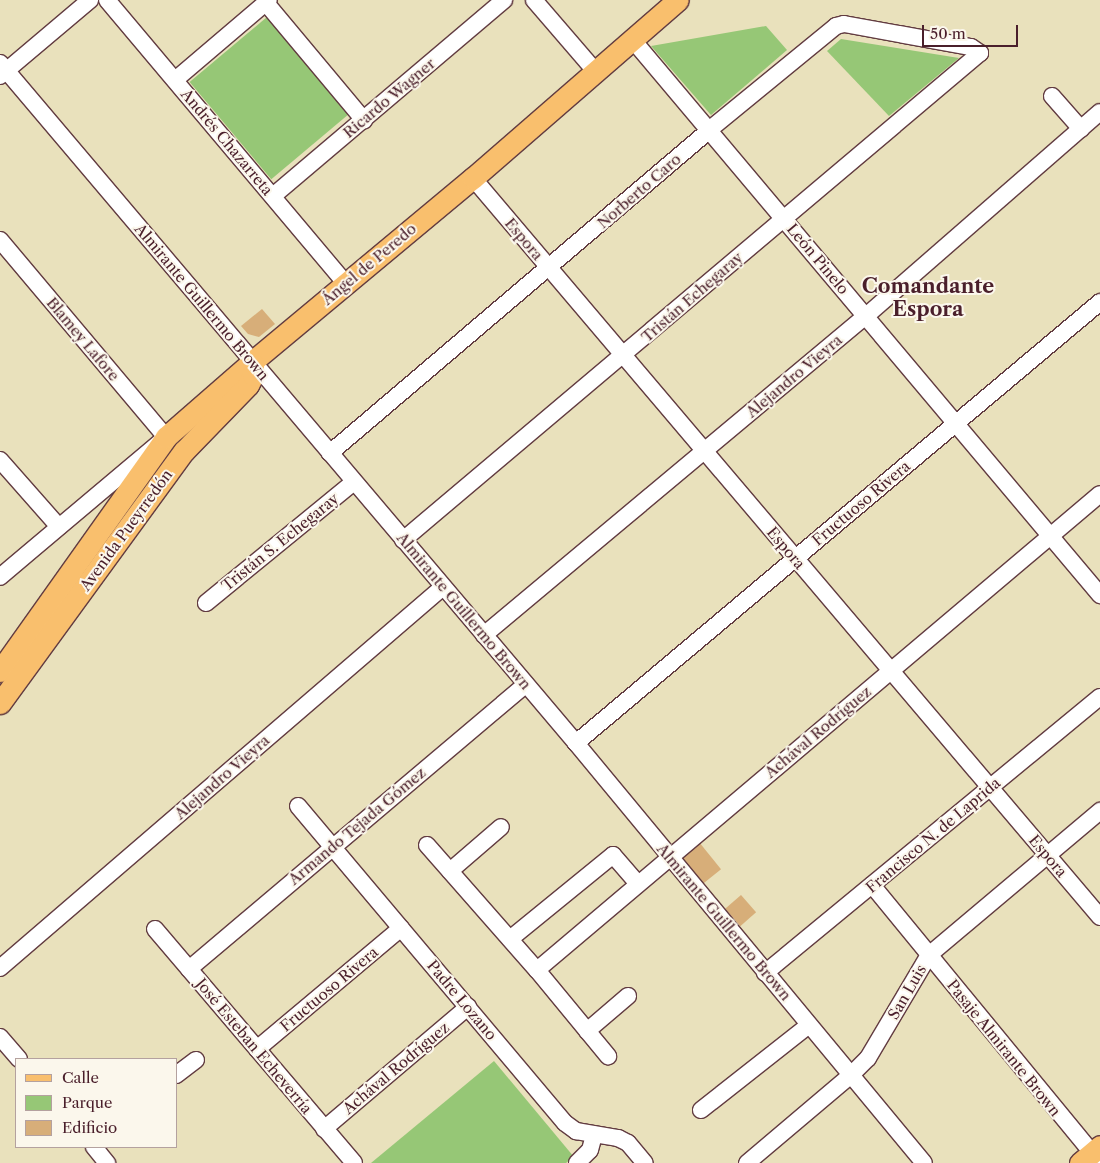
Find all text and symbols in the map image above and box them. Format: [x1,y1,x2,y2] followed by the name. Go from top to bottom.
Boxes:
[925,15,1021,47] scale bar
[930,24,966,43] text: 50 m
[339,54,439,142] street label: Ricardo Wagner
[177,85,277,199] street label: Andrés Chazarreta
[594,150,684,232] street label: Norberto Caro
[501,214,547,264] street label: Espora
[318,219,420,309] street label: Ángel de Peredo
[131,220,273,384] street label: Almirante Guillermo Brown
[783,220,853,298] street label: León Pinelo
[638,248,746,346] street label: Tristán Echegaray
[862,275,994,322] district label: Comandante Espora
[43,293,123,385] street label: Blamey Lafore
[742,331,846,421] street label: Alejandro Vieyra
[808,457,914,549] street label: Fructuoso Rivera
[76,466,176,594] street label: Avenida Pueyrredón
[218,489,342,595] street label: Tristán S. Echegaray
[763,523,809,573] street label: Espora
[393,529,535,693] street label: Almirante Guillermo Brown
[761,682,875,782] street label: Achával Rodríguez
[171,731,273,823] street label: Alejandro Vieyra
[285,763,429,889] street label: Armando Tejada Gómez
[862,774,1004,896] street label: Francisco N. de Laprida
[1025,831,1071,881] street label: Espora
[653,840,795,1004] street label: Almirante Guillermo Brown
[276,943,382,1035] street label: Fructuoso Rivera
[423,956,501,1044] street label: Padre Lozano
[884,961,930,1023] street label: San Luis
[192,975,316,1117] street label: José Esteban Echeverría
[943,976,1065,1120] street label: Pasaje Almirante Brown
[339,1018,453,1118] street label: Achával Rodríguez
[15,1058,178,1148] legend
[62,1068,99,1087] text: Calle
[62,1093,112,1112] text: Parque
[62,1118,117,1137] text: Edificio

